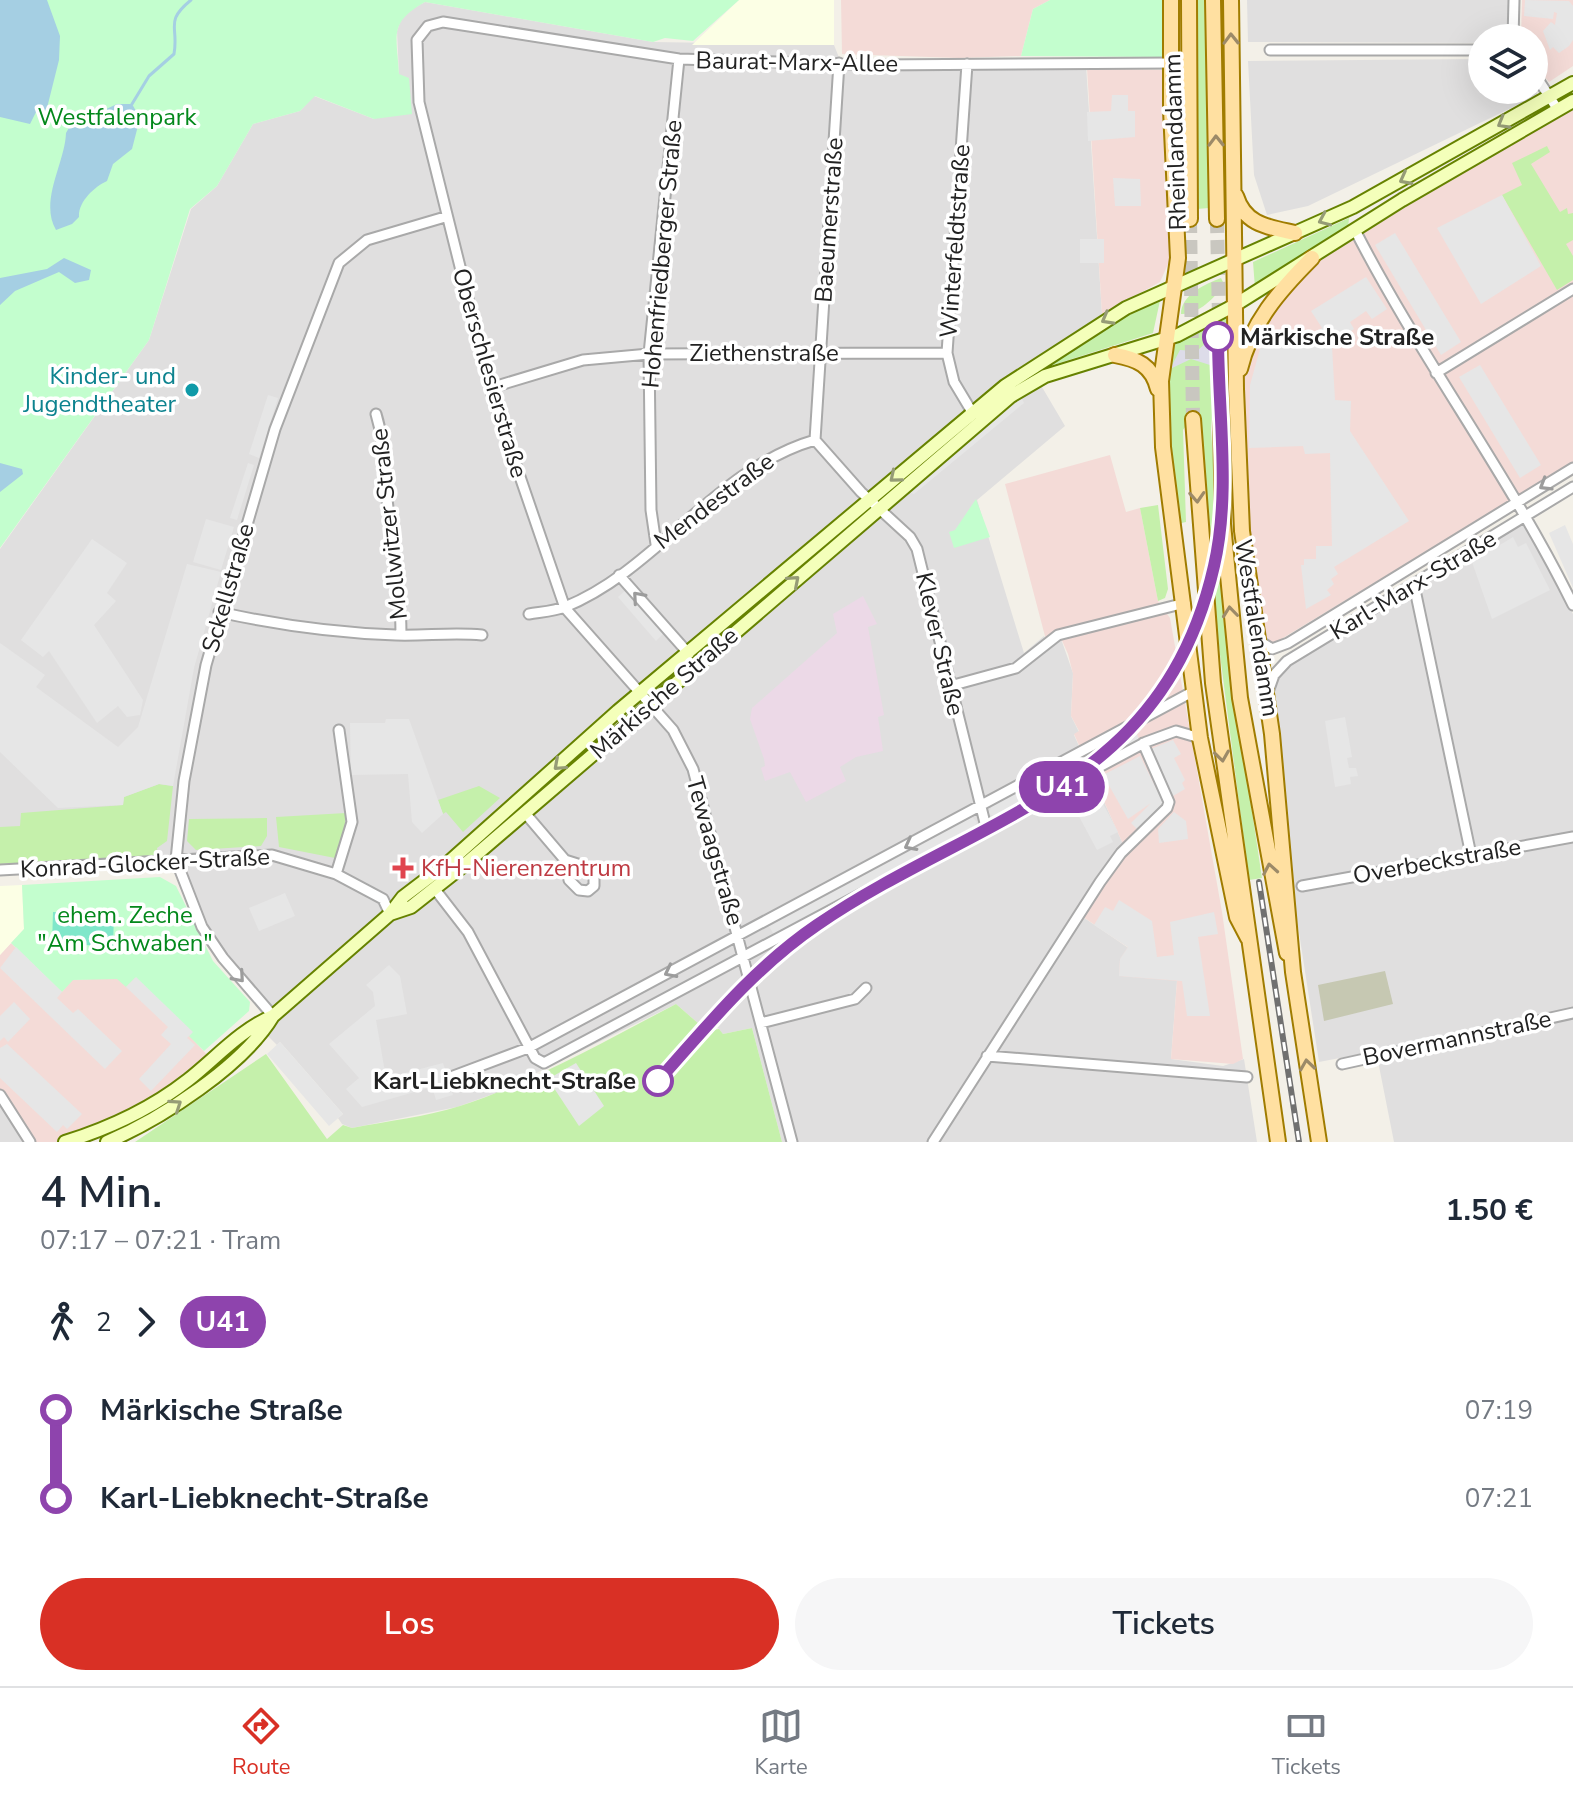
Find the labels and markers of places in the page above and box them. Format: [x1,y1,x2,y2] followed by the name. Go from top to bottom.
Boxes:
[1240,321,1434,353] place label: Märkische Straße
[1203,322,1233,352] marker: Märkische Straße
[22,360,176,420] place label: Kinder- und Jugendtheater
[183,381,201,399] marker: Kinder- und Jugendtheater
[421,852,631,884] place label: KfH-Nierenzentrum
[392,857,414,879] marker: KfH-Nierenzentrum
[373,1065,636,1097] place label: Karl-Liebknecht-Straße
[643,1066,673,1096] marker: Karl-Liebknecht-Straße

